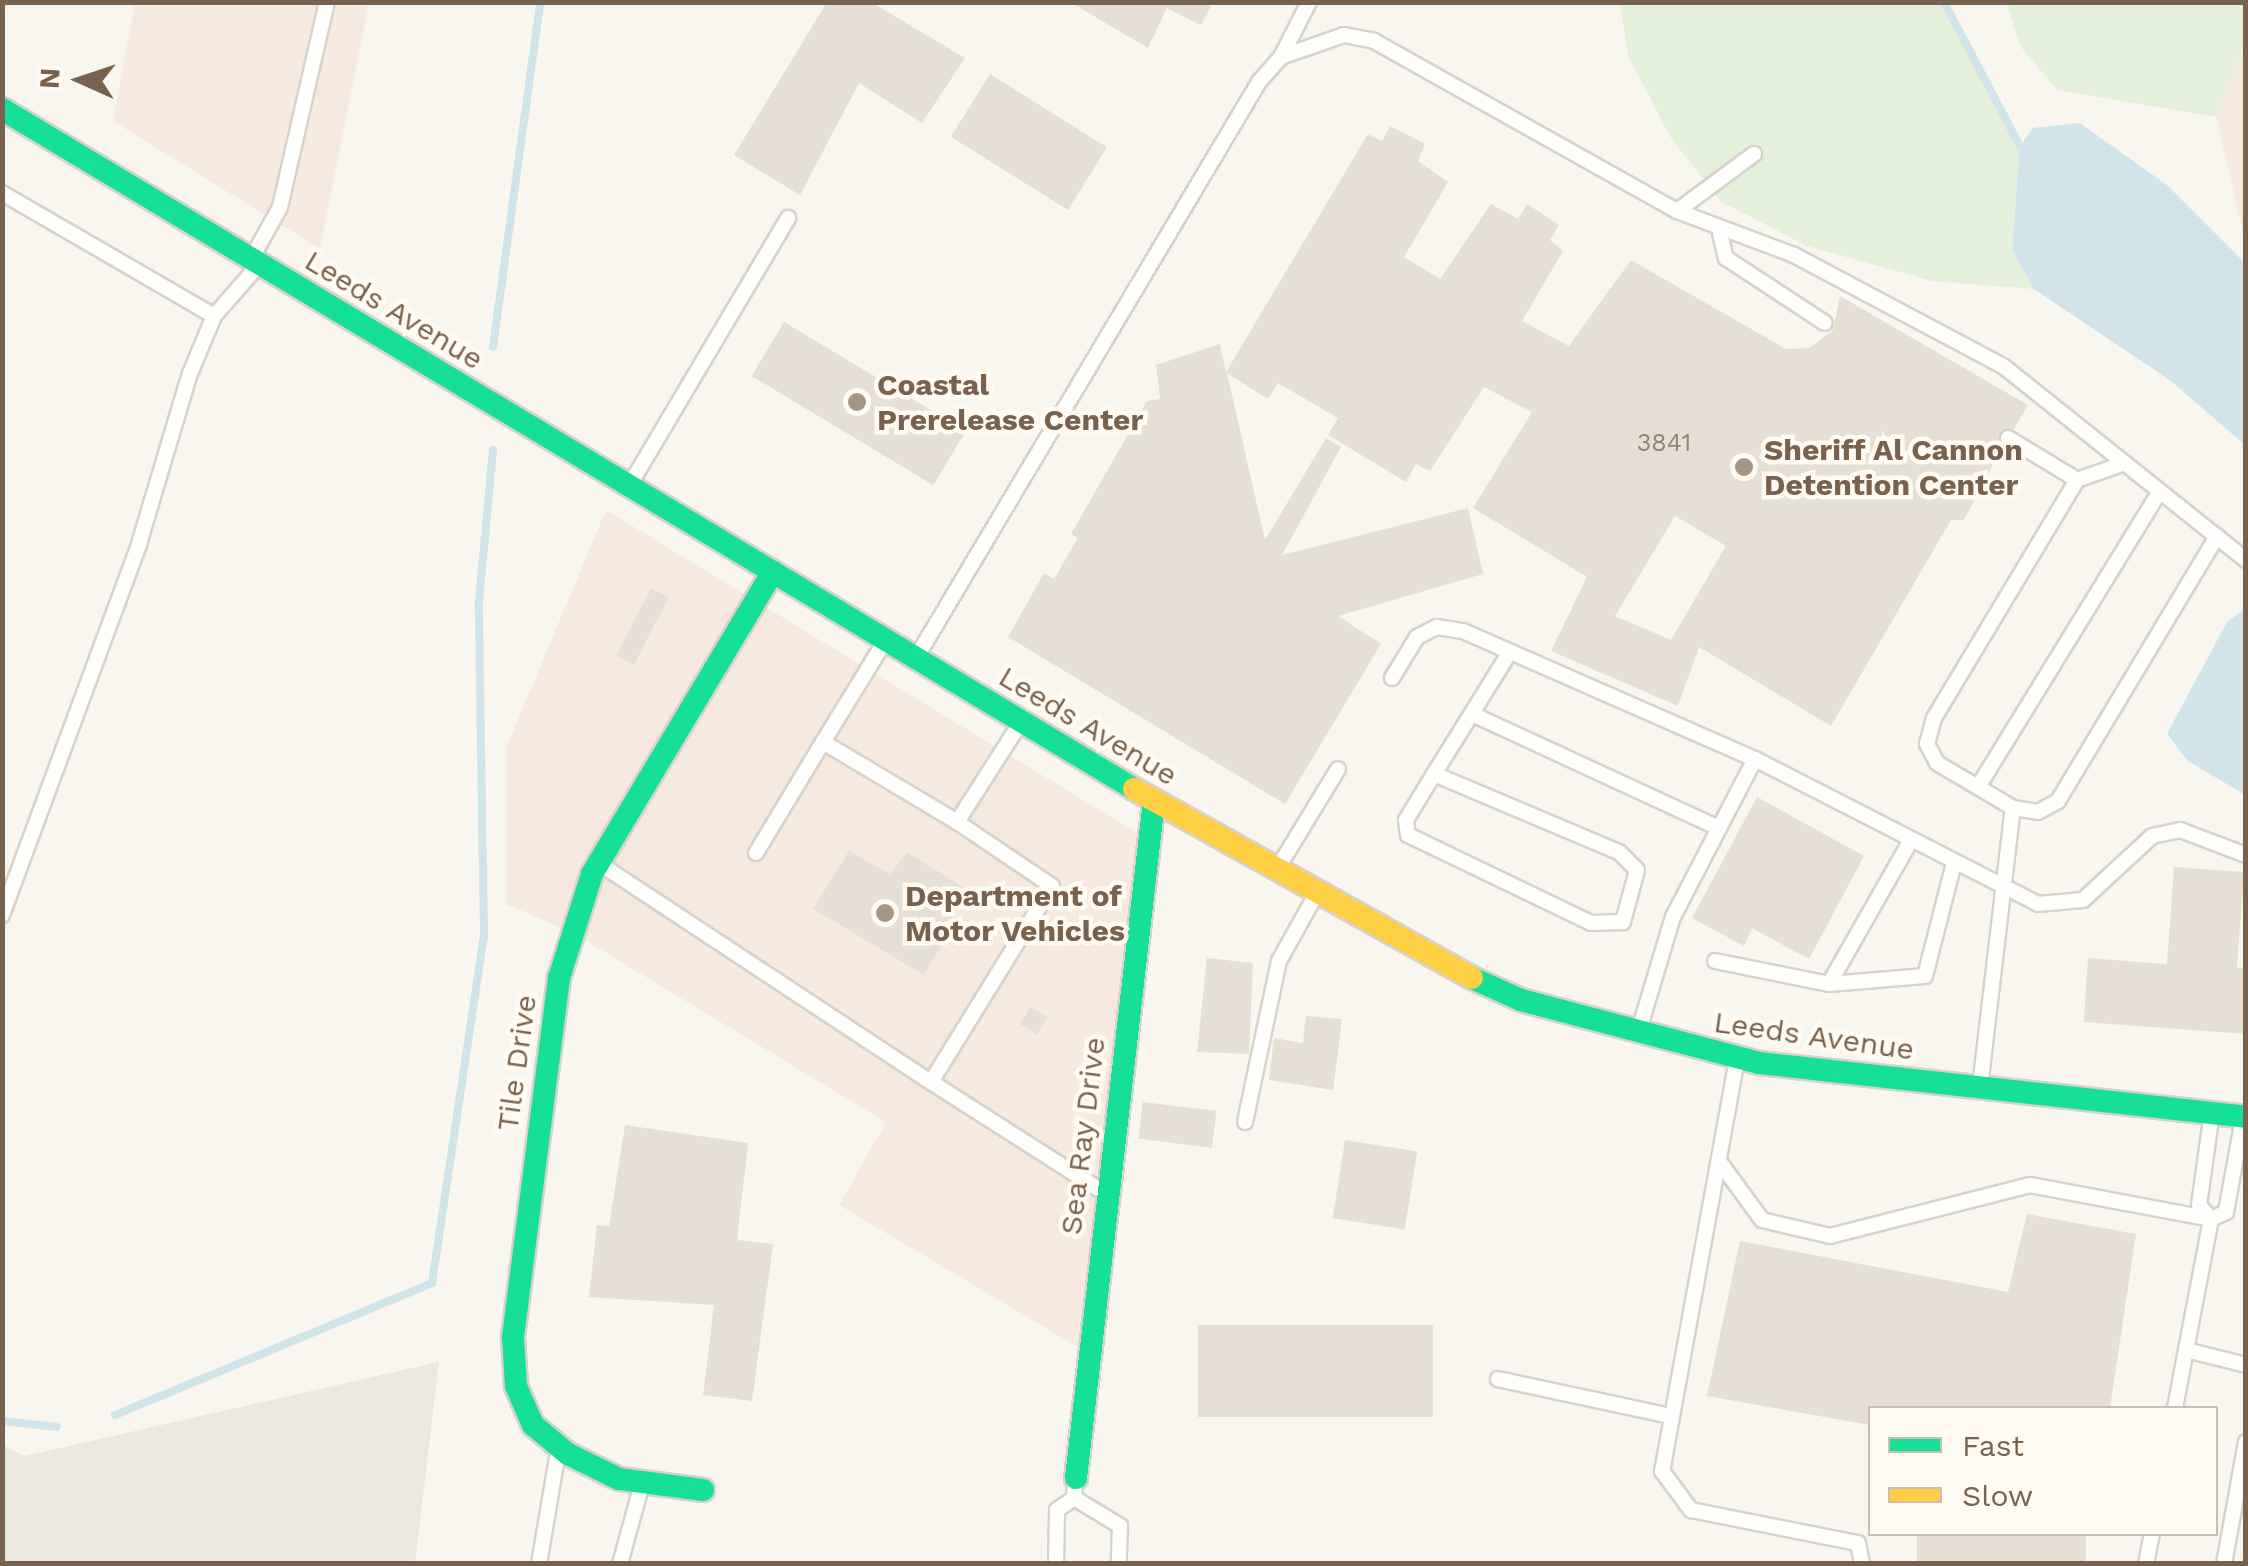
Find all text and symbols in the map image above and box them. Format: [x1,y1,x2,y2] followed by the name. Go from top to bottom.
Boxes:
[30,30,130,130] north arrow
[33,67,67,90] text: N
[298,242,490,378] street label: Leeds Avenue
[877,367,1143,438] place label: Coastal Prerelease Center
[846,391,868,413] marker: Coastal Prerelease Center
[1637,428,1691,458] house number: 3841
[1764,432,2024,502] place label: Sheriff Al Cannon Detention Center
[1733,456,1755,478] marker: Sheriff Al Cannon Detention Center
[992,658,1184,794] street label: Leeds Avenue
[905,878,1126,948] place label: Department of Motor Vehicles
[874,902,896,924] marker: Department of Motor Vehicles
[490,993,544,1133] street label: Tile Drive
[1711,1004,1917,1068] street label: Leeds Avenue
[1053,1034,1113,1238] street label: Sea Ray Drive
[1868,1406,2218,1536] legend
[1962,1428,2024,1463] text: Fast
[1962,1478,2033,1513] text: Slow

